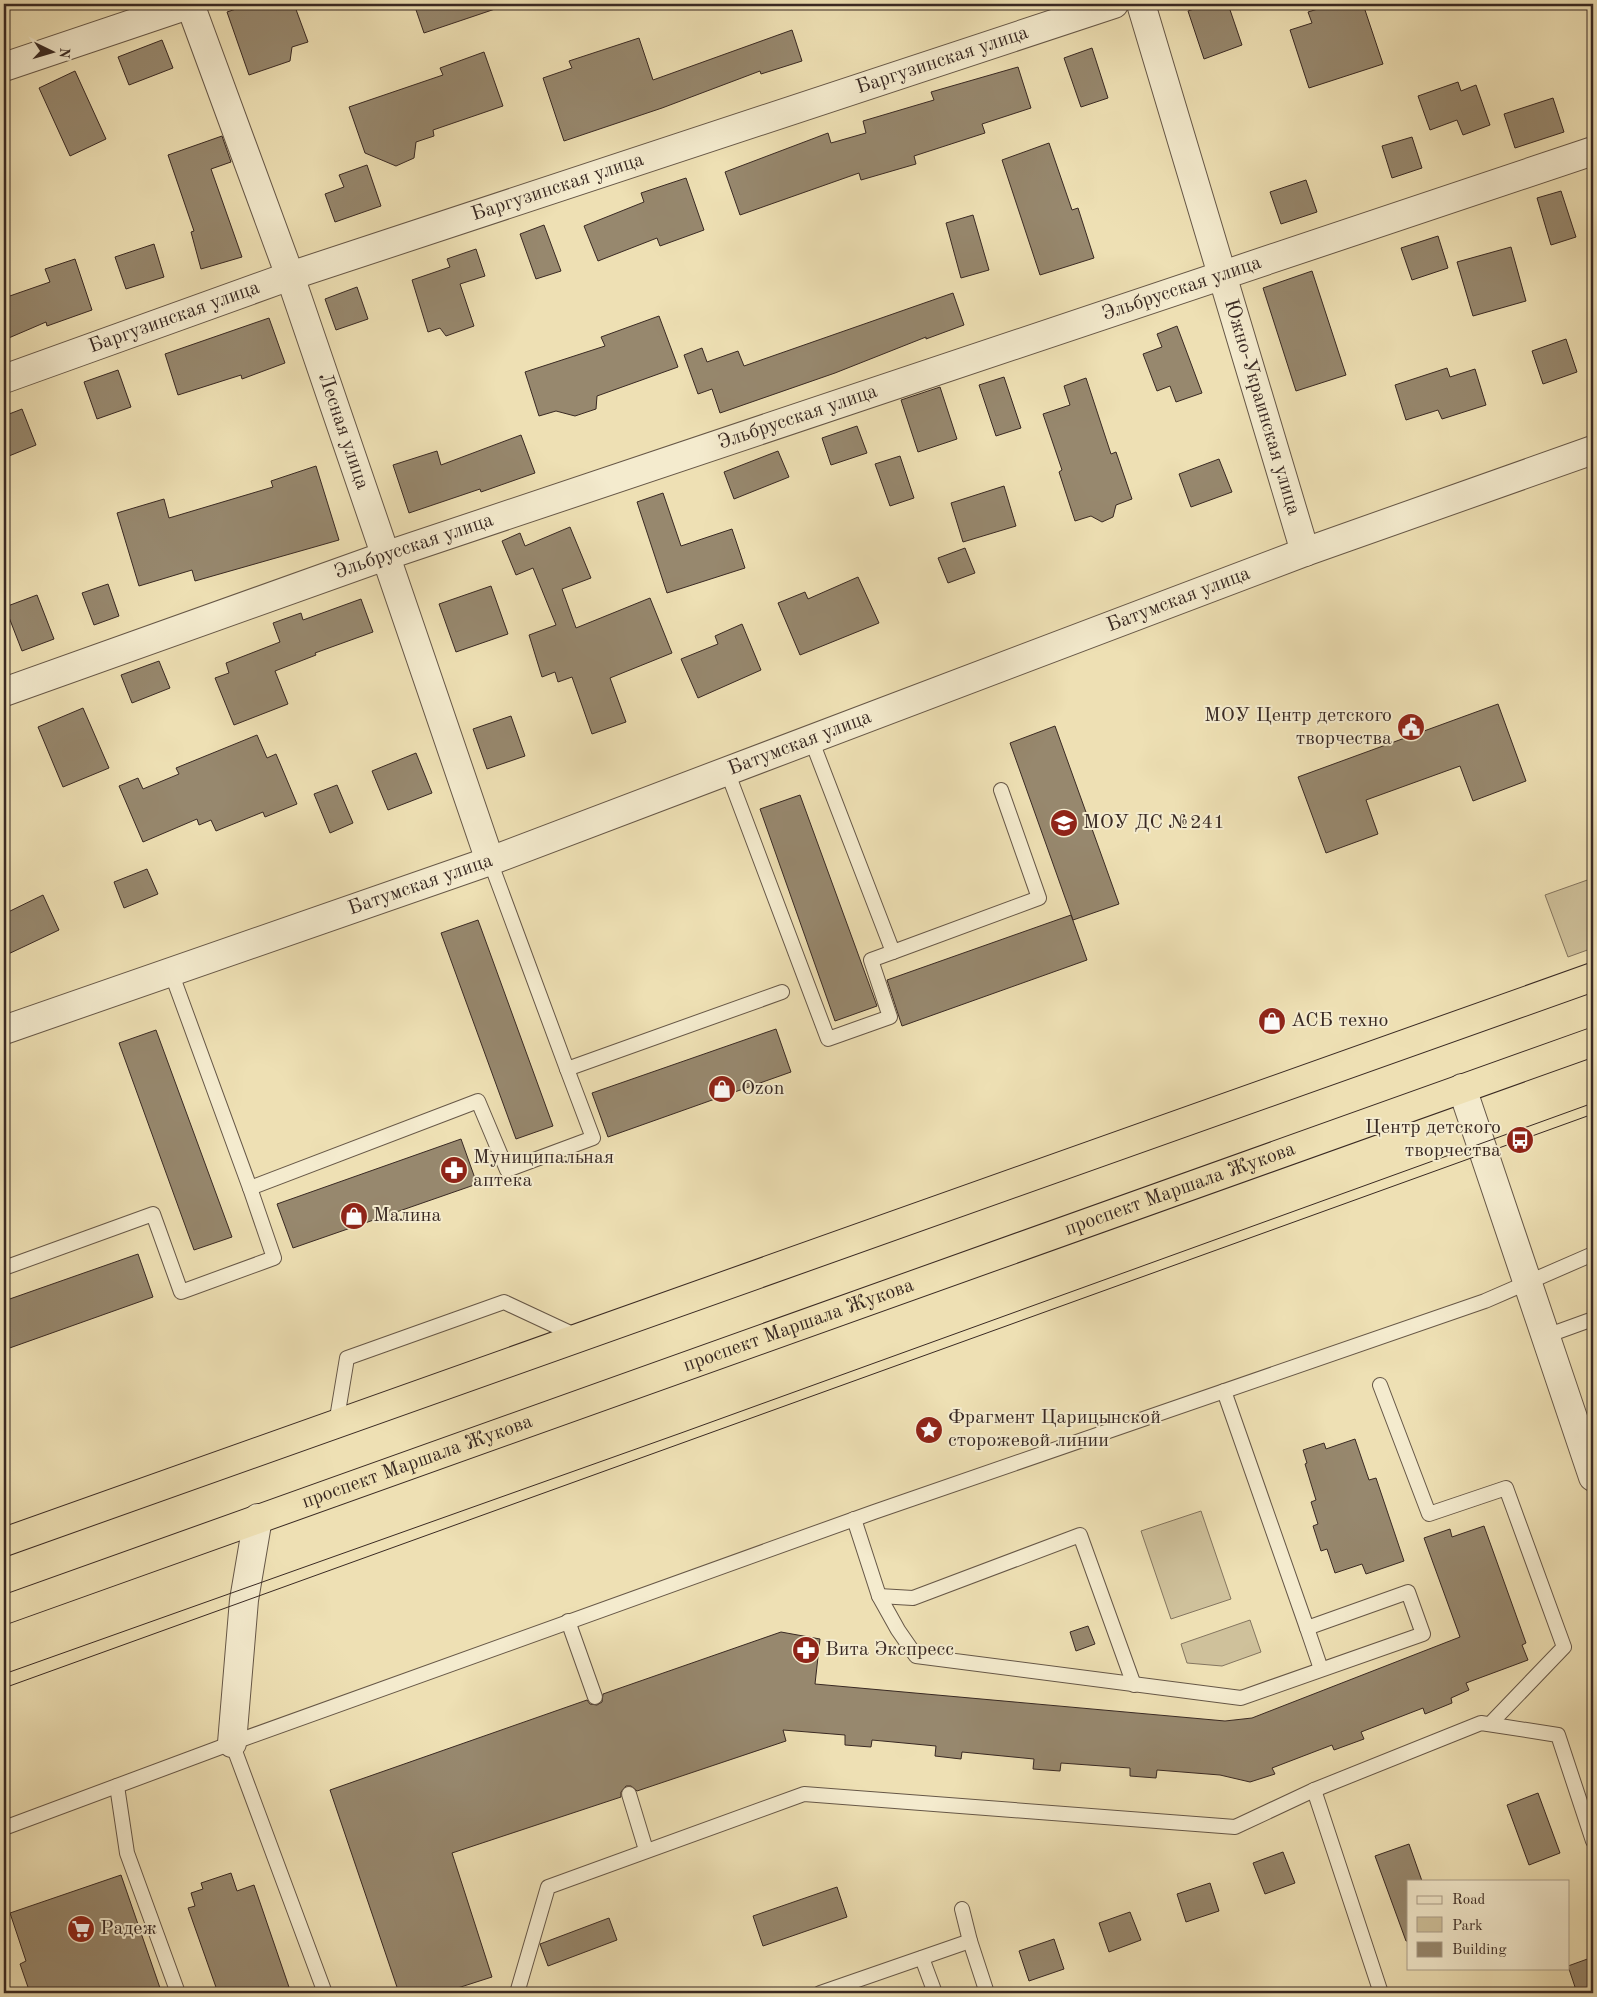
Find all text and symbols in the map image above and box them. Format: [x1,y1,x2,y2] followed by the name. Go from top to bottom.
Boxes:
[854,23,1031,98] street label: Баргузинская улица
[28,28,78,78] north arrow
[56,47,71,59] text: N
[469,150,647,225] street label: Баргузинская улица
[1100,253,1264,325] street label: Эльбрусская улица
[86,278,263,358] street label: Баргузинская улица
[1220,297,1303,518] street label: Южно-Украинская улица
[314,371,372,492] street label: Лесная улица
[716,382,880,453] street label: Эльбрусская улица
[332,510,496,583] street label: Эльбрусская улица
[1104,564,1253,636] street label: Батумская улица
[1204,706,1392,749] place label: МОУ Центр детского творчества
[726,707,874,780] street label: Батумская улица
[1396,712,1426,742] public building icon: МОУ Центр детского творчества
[1049,808,1079,838] school or university icon: МОУ ДС №241
[1083,813,1225,833] place label: МОУ ДС №241
[346,851,495,919] street label: Батумская улица
[1257,1006,1287,1036] shop icon: АСБ техно
[1291,1011,1388,1031] place label: АСБ техно
[707,1074,737,1104] shop icon: Ozon
[741,1079,785,1099] place label: Ozon
[1365,1118,1501,1161] place label: Центр детского творчества
[1505,1125,1535,1155] bus stop icon: Центр детского творчества
[1062,1139,1298,1240] street label: проспект Маршала Жукова
[473,1148,614,1191] place label: Муниципальная аптека
[439,1155,469,1185] pharmacy icon: Муниципальная аптека
[339,1201,369,1231] shop icon: Малина
[373,1206,441,1226] place label: Малина
[681,1276,917,1376] street label: проспект Маршала Жукова
[948,1408,1161,1451] place label: Фрагмент Царицынской сторожевой линии
[299,1412,535,1513] street label: проспект Маршала Жукова
[914,1415,944,1445] place icon: Фрагмент Царицынской сторожевой линии
[791,1635,821,1665] pharmacy icon: Вита Экспресс
[825,1640,954,1660] place label: Вита Экспресс
[1407,1880,1570,1970] legend
[1452,1893,1486,1908] text: Road
[66,1914,96,1944] supermarket icon: Радеж
[100,1919,157,1939] place label: Радеж
[1452,1919,1483,1934] text: Park
[1452,1943,1507,1958] text: Building

